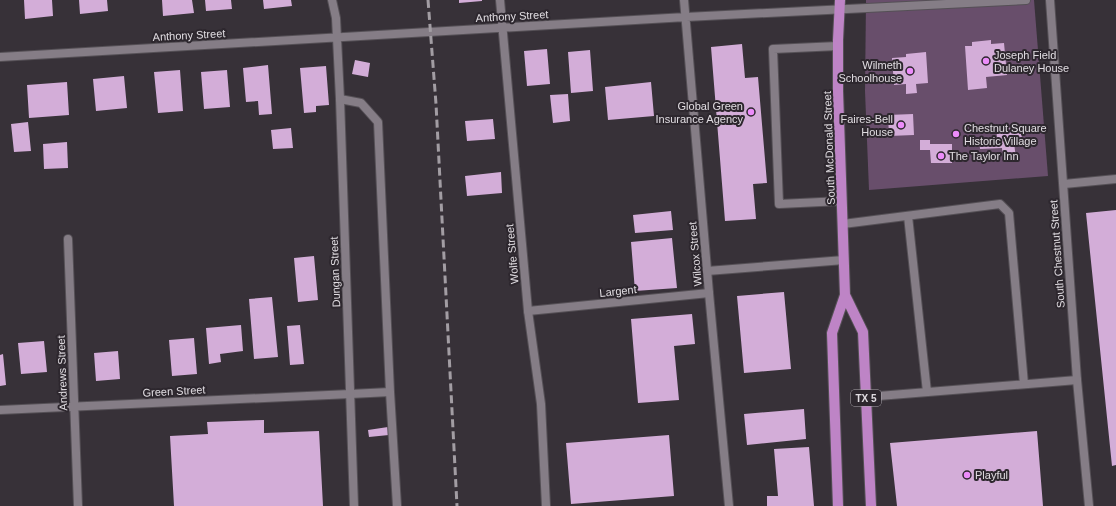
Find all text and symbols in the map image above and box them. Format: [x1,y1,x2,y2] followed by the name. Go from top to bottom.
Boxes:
[475,8,549,24] street label: Anthony Street
[152,27,226,43] street label: Anthony Street
[994,49,1069,74] place label: Joseph Field Dulaney House
[981,56,991,66] marker: Joseph Field Dulaney House
[838,59,902,84] place label: Wilmeth Schoolhouse
[905,66,915,76] marker: Wilmeth Schoolhouse
[821,91,837,205] street label: South McDonald Street
[656,100,743,125] place label: Global Green Insurance Agency
[746,107,756,117] marker: Global Green Insurance Agency
[840,113,893,138] place label: Faires-Bell House
[896,120,906,130] marker: Faires-Bell House
[964,122,1047,147] place label: Chestnut Square Historic Village
[951,129,961,139] marker: Chestnut Square Historic Village
[949,150,1019,162] place label: The Taylor Inn
[936,151,946,161] marker: The Taylor Inn
[1047,200,1067,308] street label: South Chestnut Street
[686,221,704,287] street label: Wilcox Street
[503,223,521,285] street label: Wolfe Street
[328,236,342,308] street label: Dungan Street
[599,283,637,299] street label: Largent
[55,335,69,411] street label: Andrews Street
[142,383,206,399] street label: Green Street
[851,390,881,406] road number: TX 5
[975,469,1008,481] place label: Playful
[962,470,972,480] marker: Playful

